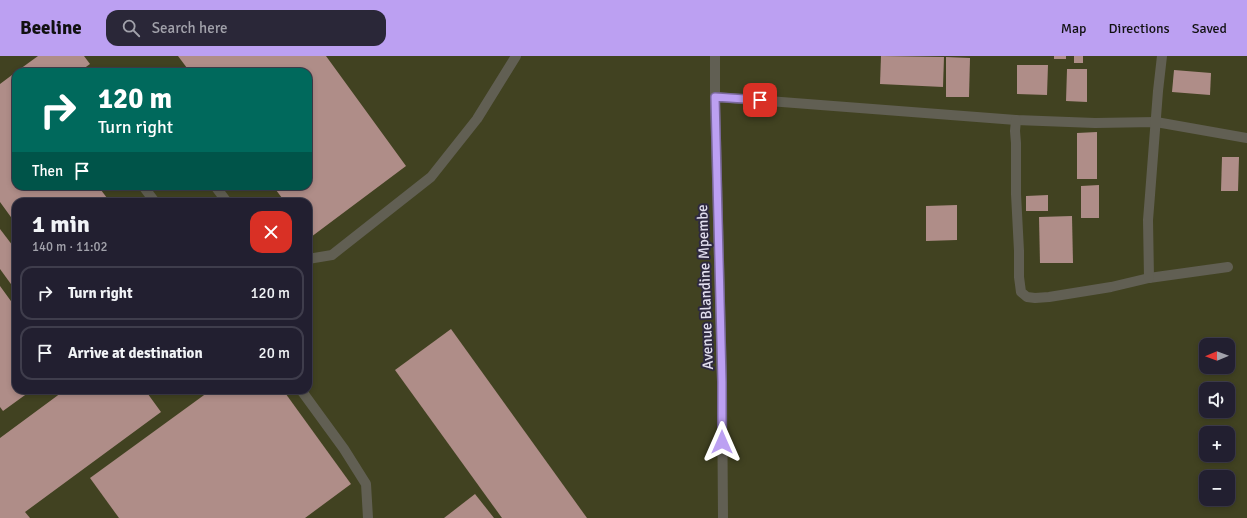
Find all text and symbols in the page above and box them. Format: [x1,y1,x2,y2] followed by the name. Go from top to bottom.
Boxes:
[106,10,386,46] search box
[20,16,82,40] text: Beeline
[120,17,142,39] icon: search
[152,19,227,37] text: Search here
[1061,20,1087,37] text: Map
[1109,20,1170,37] text: Directions
[1192,20,1227,37] text: Saved
[98,82,172,116] text: 120 m
[743,83,777,117] pin
[32,84,84,136] icon: right
[749,89,771,111] icon: arrive
[98,116,173,138] text: Turn right
[71,160,93,182] icon: arrive
[32,162,63,180] text: Then
[693,204,717,370] street label: Avenue Blandine Mpembe
[32,209,90,239] text: 1 min
[250,211,292,253] button: close
[32,239,108,255] text: 140 m · 11:02
[34,282,56,304] icon: right
[68,284,133,302] text: Turn right
[250,284,290,302] text: 120 m
[1199,338,1235,374] north arrow
[1199,338,1235,506] map controls
[34,342,56,364] icon: arrive
[68,344,203,362] text: Arrive at destination
[259,344,290,362] text: 20 m
[1199,382,1235,418] button: sound
[701,421,743,463] position arrow
[1199,426,1235,462] button: +
[1199,470,1235,506] button: −

